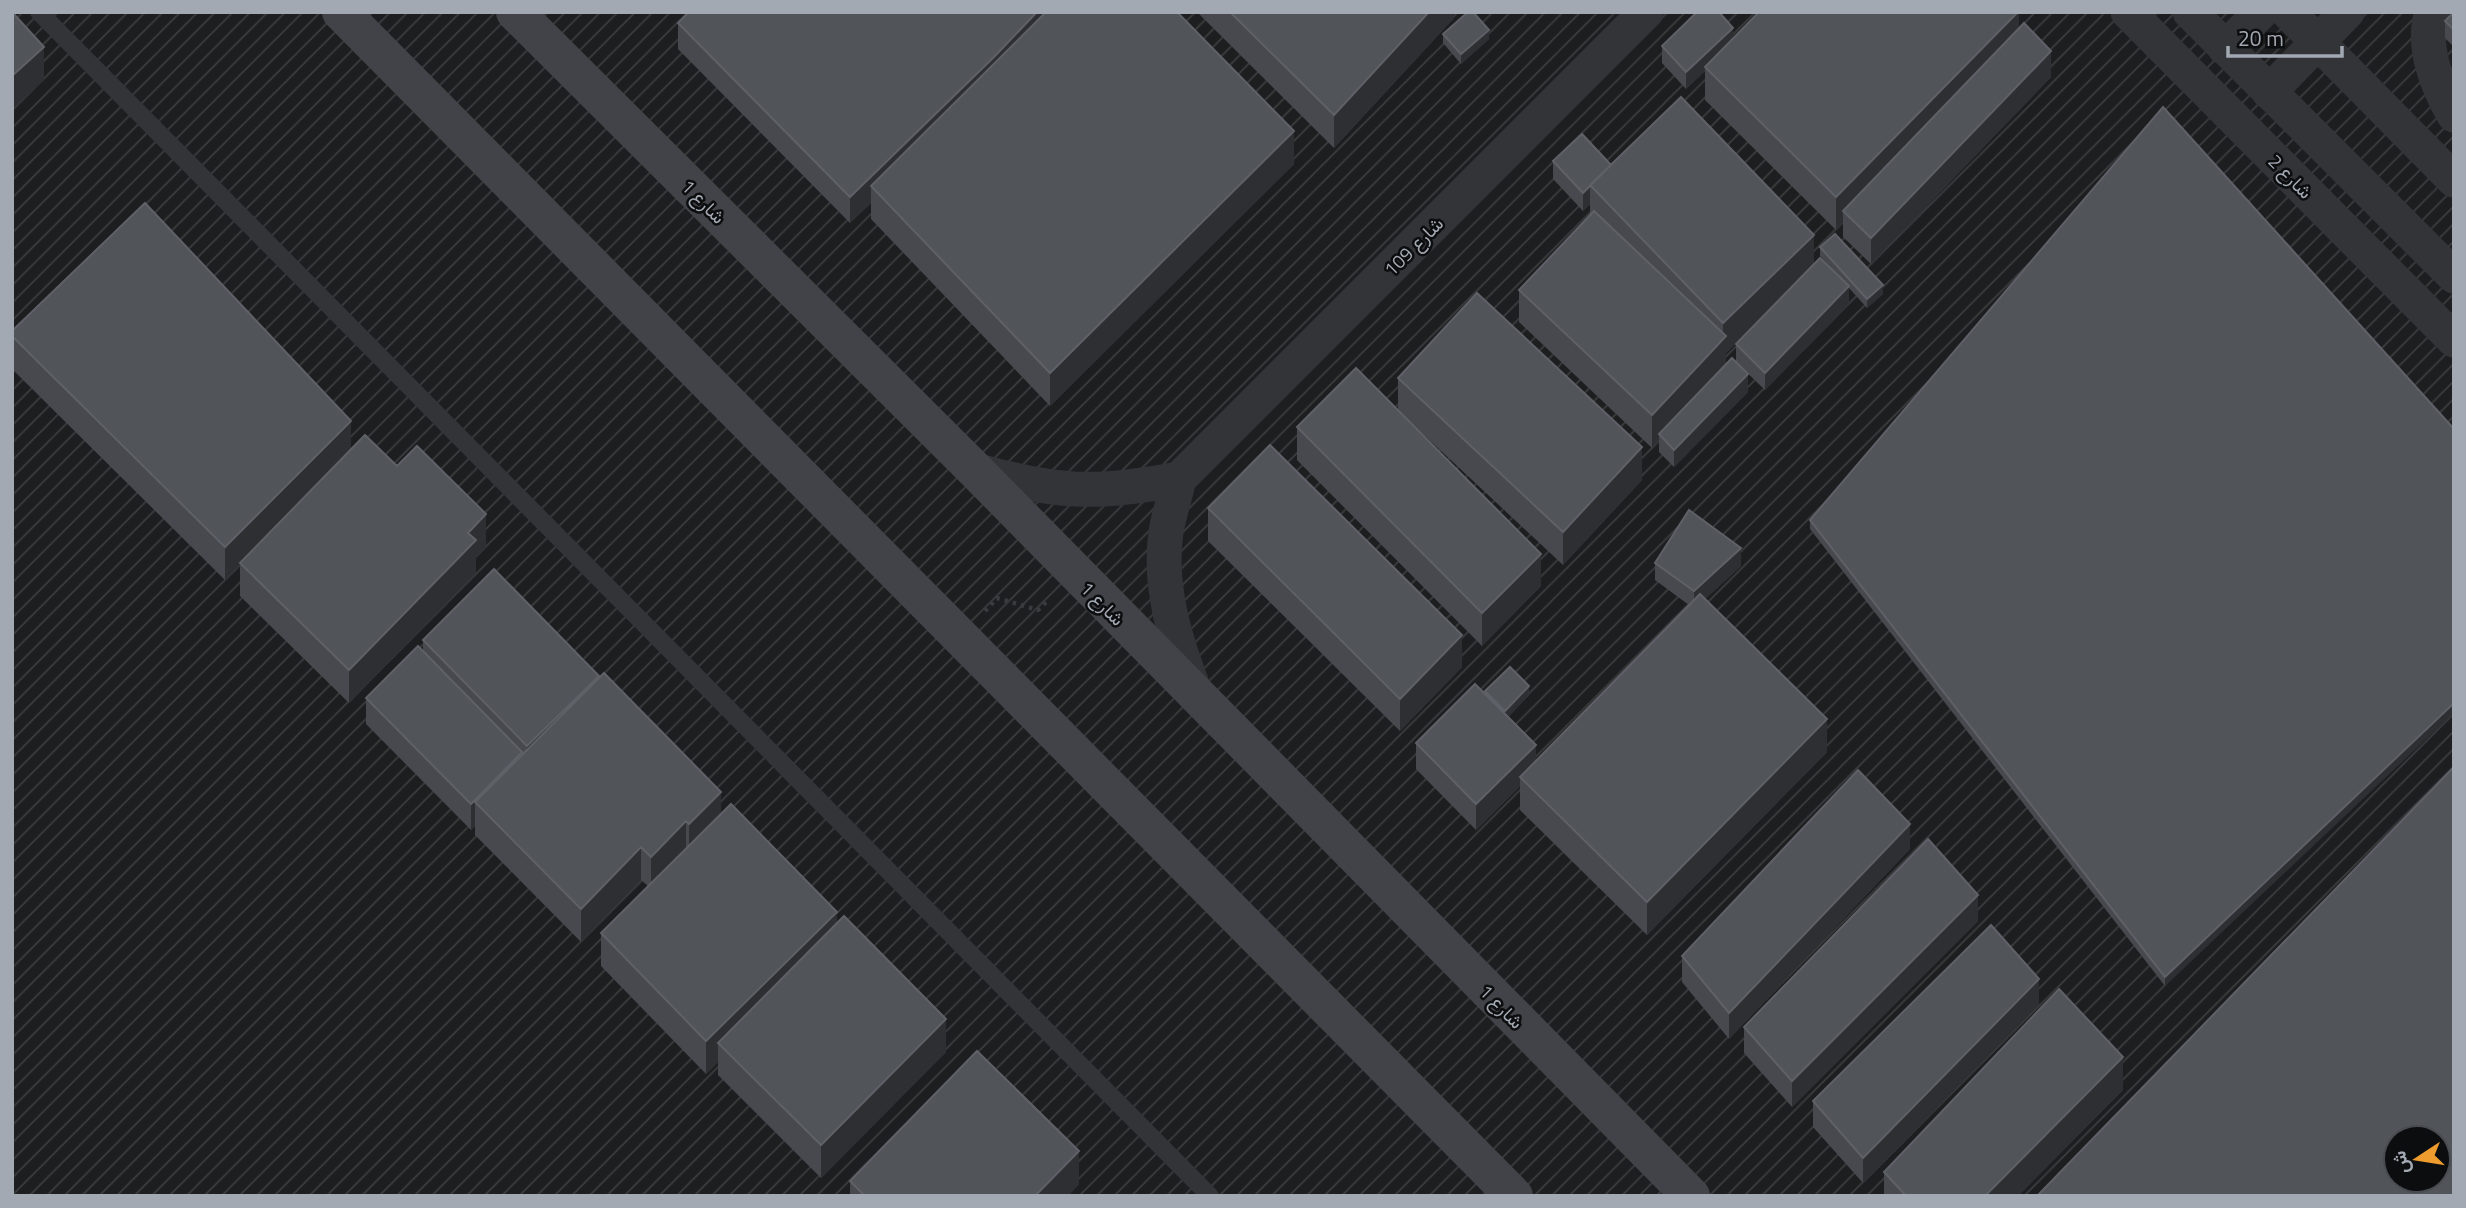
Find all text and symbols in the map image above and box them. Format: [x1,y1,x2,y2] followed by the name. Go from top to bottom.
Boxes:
[2228,14,2342,58] scale bar
[2238,22,2284,54] text: 20 m
[2262,147,2320,205] street label: شارع 2
[675,172,733,230] street label: شارع 1
[1376,209,1450,283] street label: شارع 109
[1074,574,1132,632] street label: شارع 1
[1473,977,1531,1035] street label: شارع 1
[2382,1124,2452,1194] north arrow
[2383,1148,2416,1177] text: ش

